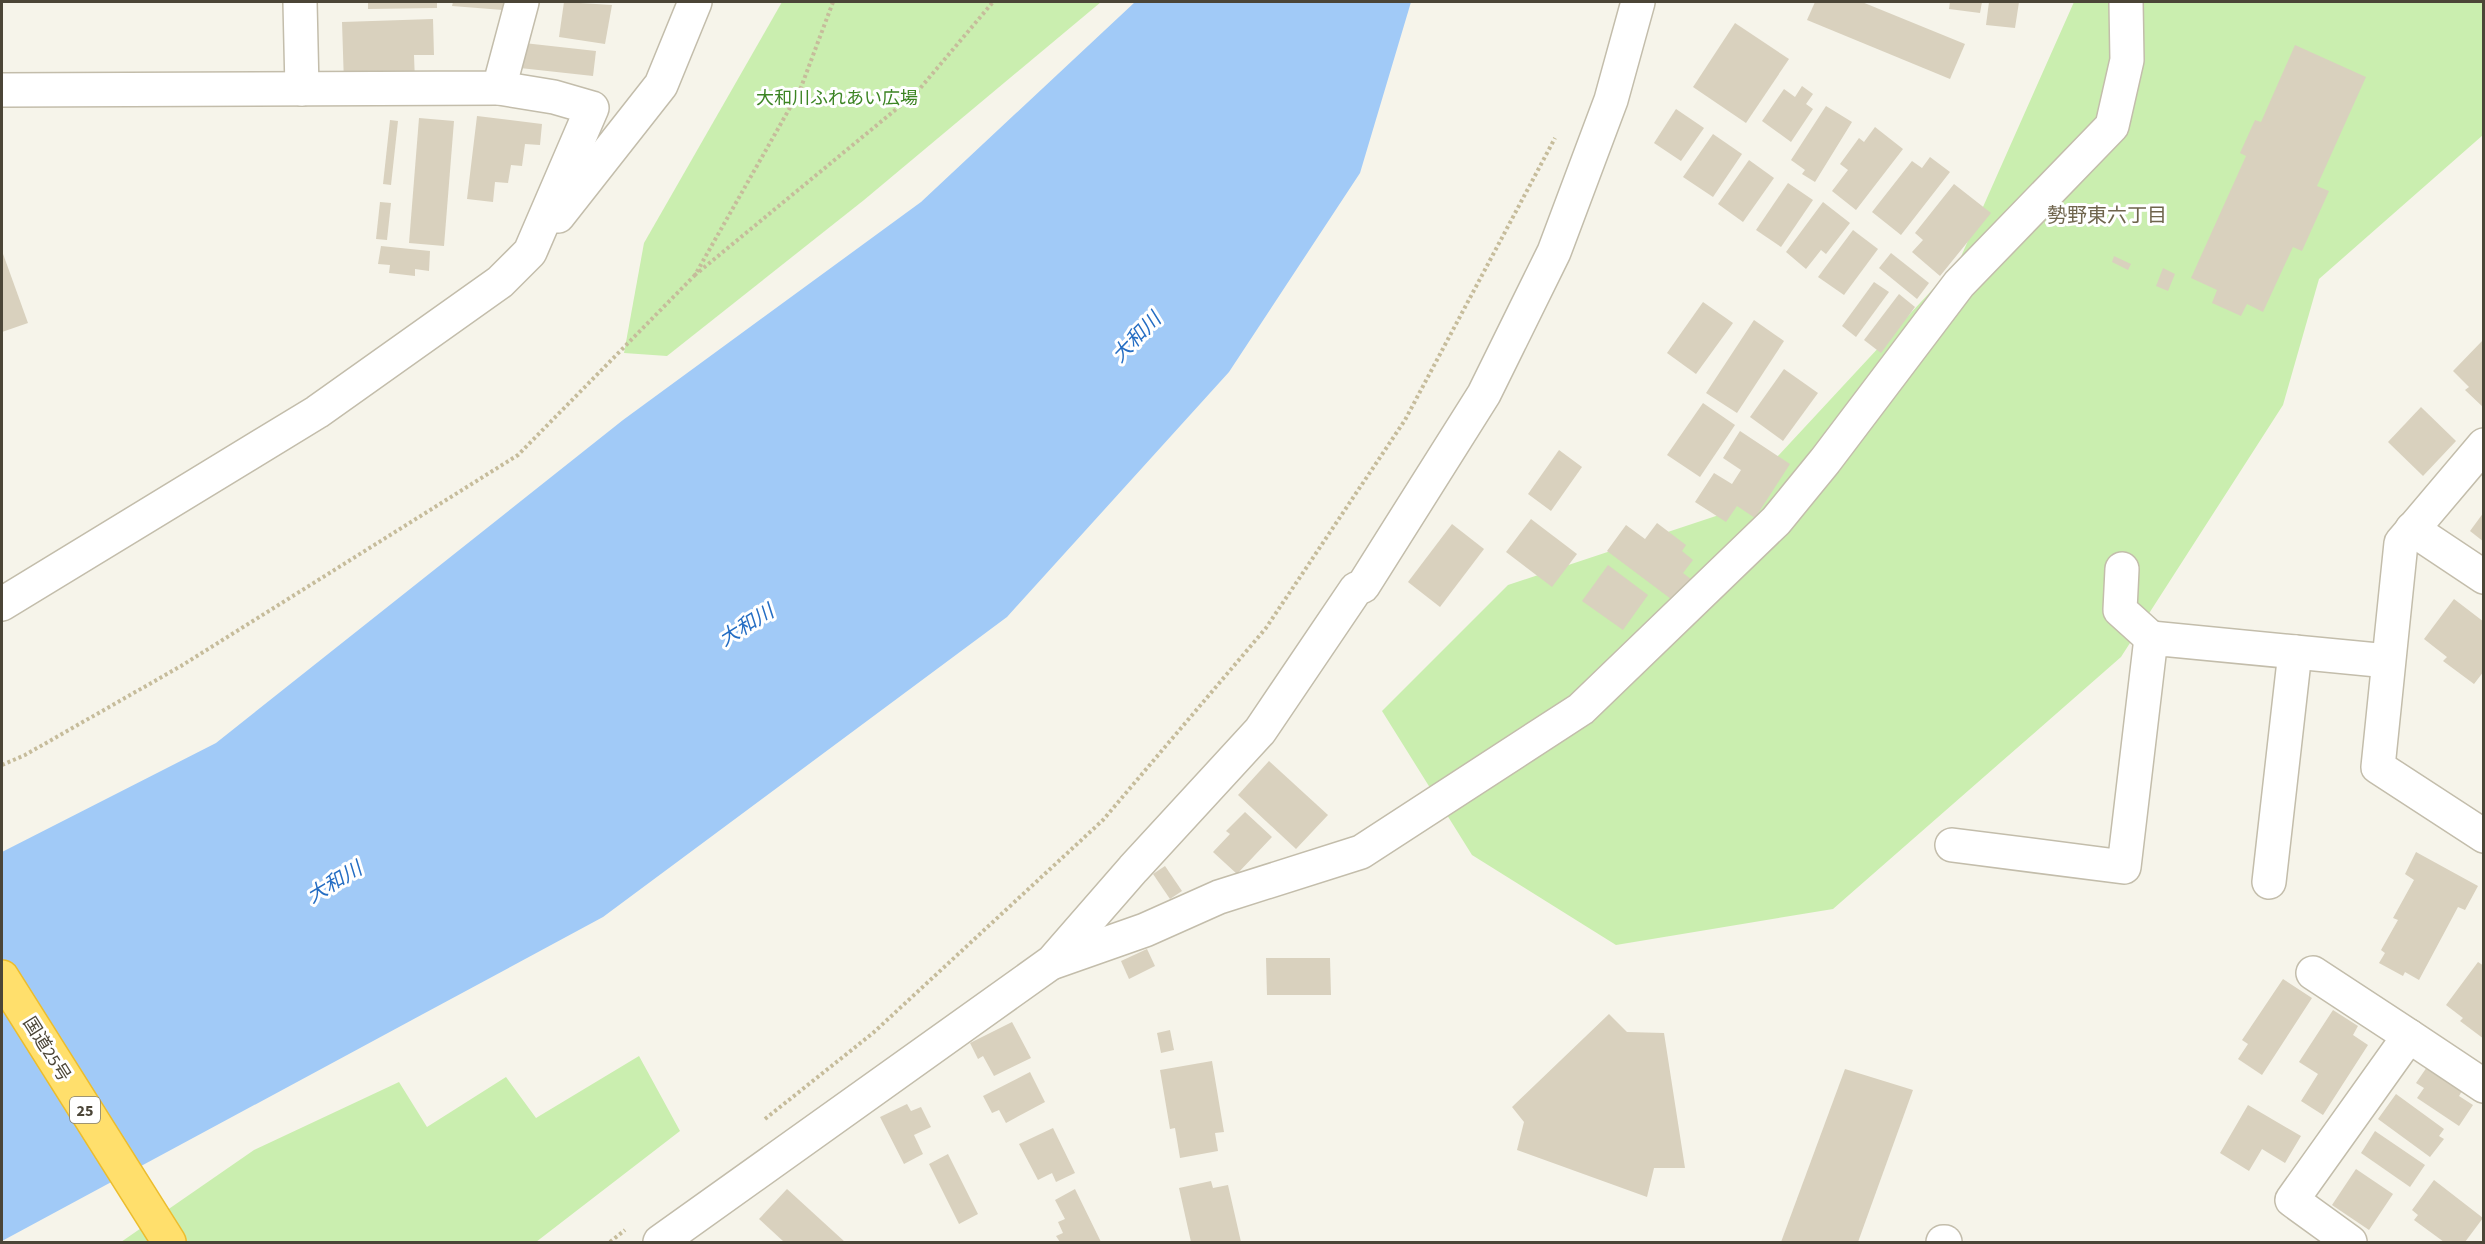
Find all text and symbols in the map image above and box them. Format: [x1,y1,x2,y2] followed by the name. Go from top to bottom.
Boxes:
[756,86,918,111] park label: 大和川ふれあい広場
[2047,202,2167,230] district label: 勢野東六丁目
[1106,305,1169,369] water label: 大和川
[714,597,781,654] water label: 大和川
[302,854,369,910] water label: 大和川
[17,1012,76,1086] street label: 国道25号
[70,1097,100,1123] road number: 25

